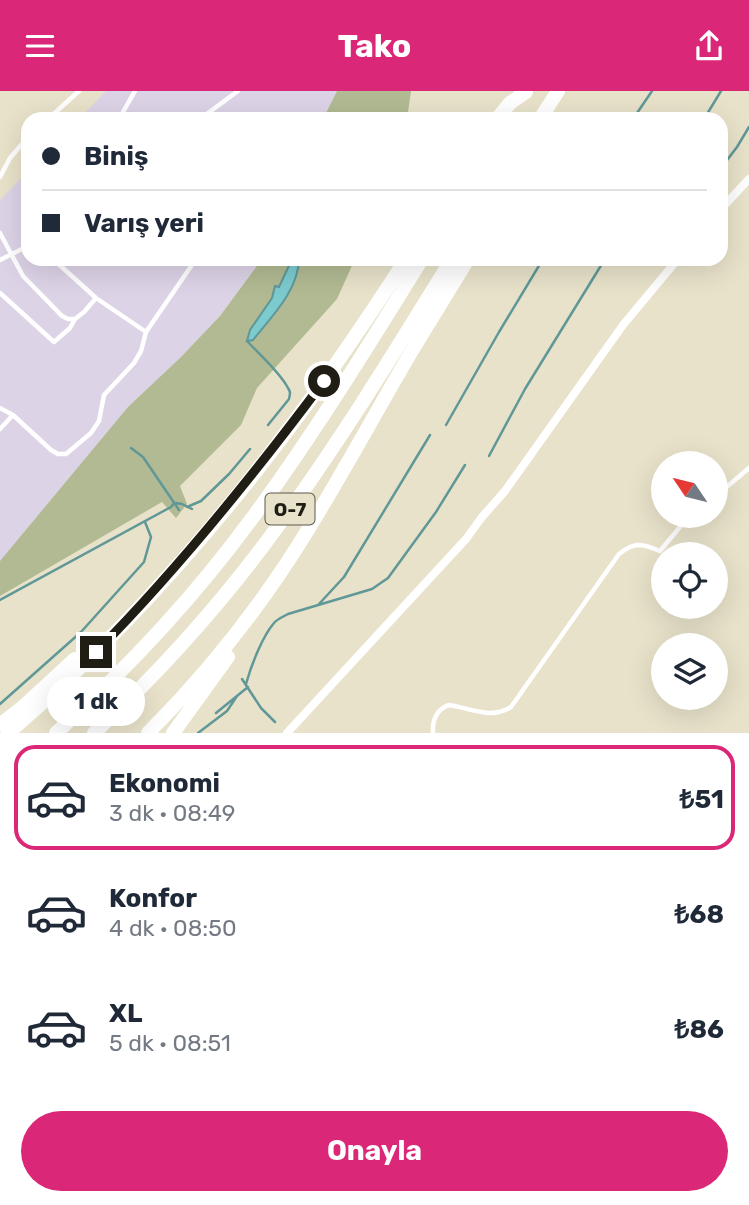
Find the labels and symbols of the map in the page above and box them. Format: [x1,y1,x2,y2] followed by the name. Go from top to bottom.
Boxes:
[308,365,340,397] route start
[651,451,728,529] north arrow
[266,493,314,525] road number: O-7
[80,636,112,668] route end
[47,677,145,725] callout: 1 dk

